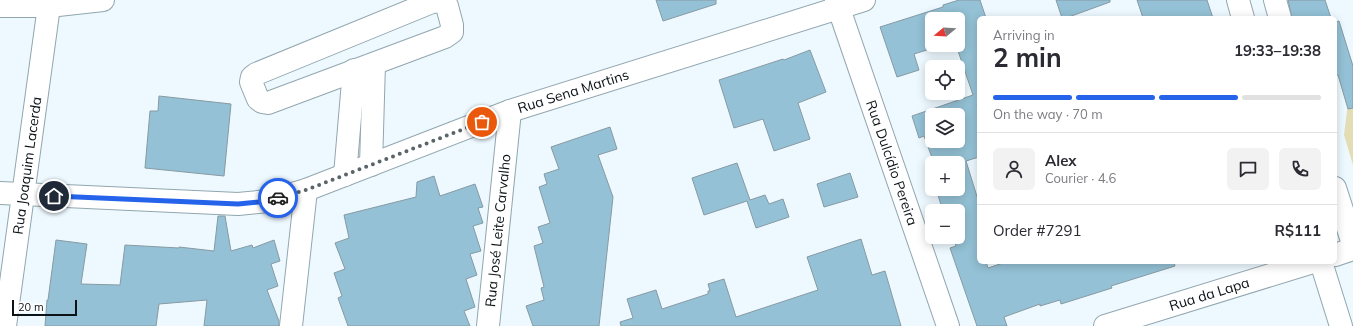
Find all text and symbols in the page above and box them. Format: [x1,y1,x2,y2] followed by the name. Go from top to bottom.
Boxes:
[925,12,965,52] north arrow
[925,12,965,244] map controls
[993,27,1055,43] text: Arriving in
[993,41,1062,74] text: 2 min
[1234,41,1321,60] text: 19:33–19:38
[925,60,965,100] button: locate
[515,65,631,117] street label: Rua Sena Martins
[9,95,45,236] street label: Rua Joaquim Lacerda
[862,98,922,228] street label: Rua Dulcídio Pereira
[465,105,499,139] pin
[993,106,1103,122] text: On the way · 70 m
[925,108,965,148] button: layers
[471,111,493,133] icon: bag
[993,148,1035,190] button: person
[1227,148,1269,190] button: chat
[1279,148,1321,190] button: phone
[1045,151,1077,170] text: Alex
[481,153,515,308] street label: Rua José Leite Carvalho
[925,156,965,196] button: +
[1045,170,1116,186] text: Courier · 4.6
[258,178,298,218] courier
[37,179,71,213] pin
[43,185,65,207] icon: home
[267,187,289,209] icon: car
[925,204,965,244] button: −
[993,221,1081,240] text: Order #7291
[1274,221,1321,240] text: R$111
[1167,273,1252,315] street label: Rua da Lapa
[12,298,77,317] scale bar
[18,300,44,314] text: 20 m

